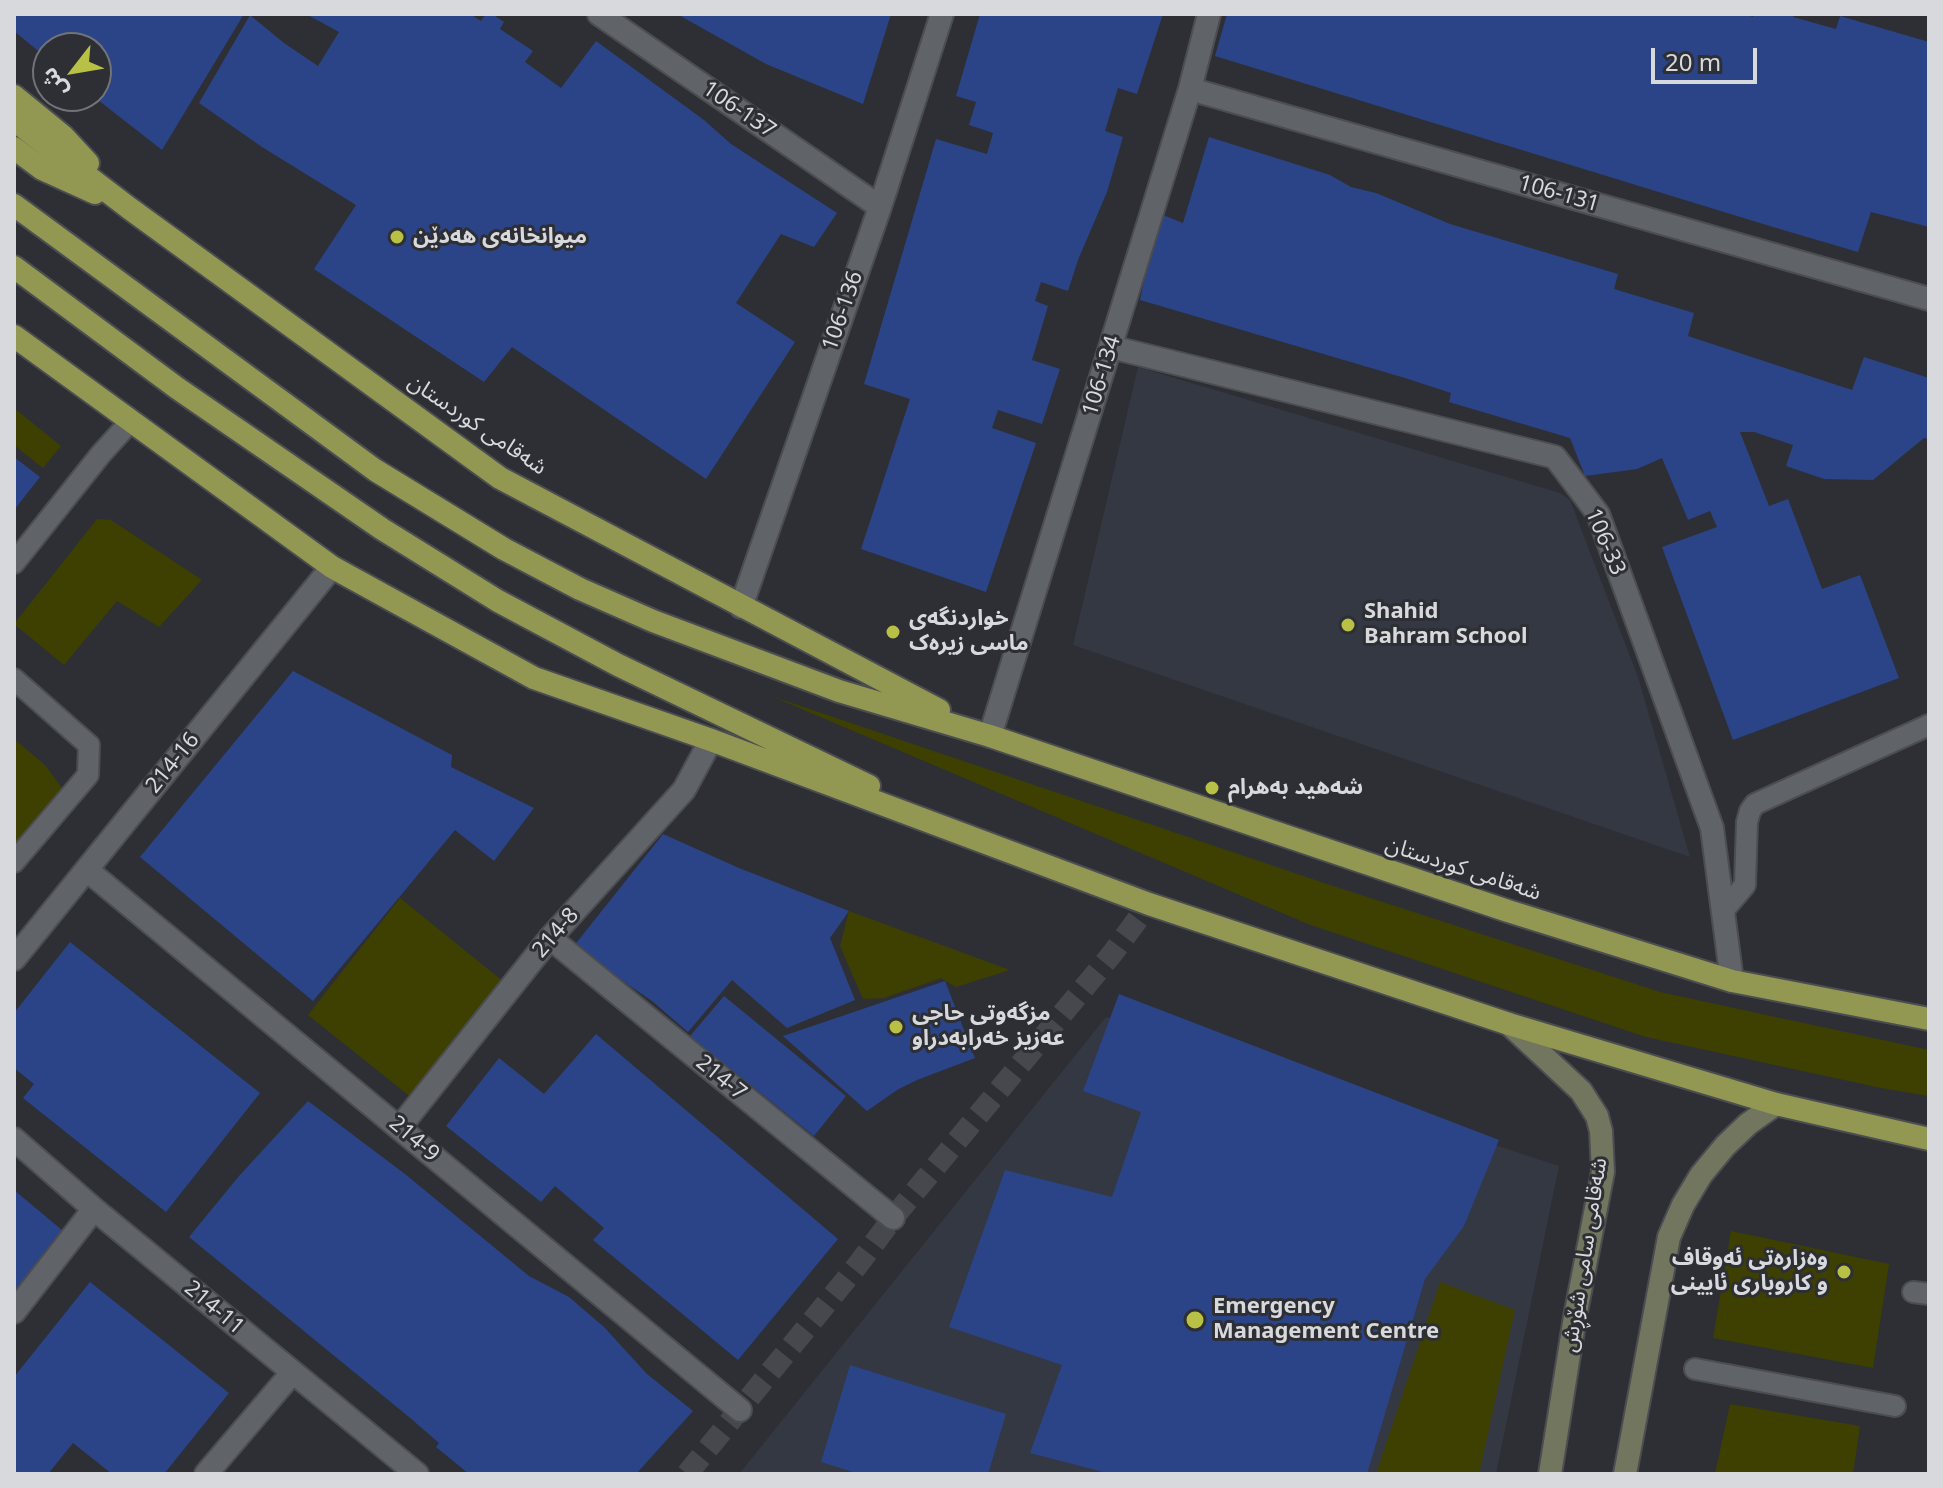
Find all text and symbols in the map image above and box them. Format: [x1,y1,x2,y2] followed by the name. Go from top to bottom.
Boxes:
[32,32,112,112] north arrow
[1655,32,1761,82] scale bar
[1665,45,1721,78] text: 20 m
[33,63,74,104] text: ش
[697,76,781,144] street label: 106-137
[1516,170,1602,218] street label: 106-131
[413,224,587,250] place label: میوانخانەی هەدێن
[388,228,406,246] marker: میوانخانەی هەدێن
[817,268,869,354] street label: 106-136
[1077,333,1127,419] street label: 106-134
[402,369,552,481] street label: شەقامی کوردستان
[1579,505,1631,579] street label: 106-33
[1364,599,1528,650] place label: Shahid Bahram School
[909,606,1029,658] place label: خواردنگەی ماسی زیرەک
[1339,616,1357,634] marker: Shahid Bahram School
[884,623,902,641] marker: خواردنگەی ماسی زیرەک
[141,727,205,799] street label: 214-16
[1228,775,1363,801] place label: شەهید بەهرام
[1203,779,1221,797] marker: شەهید بەهرام
[1382,831,1544,907] street label: شەقامی کوردستان
[527,903,585,963] street label: 214-8
[912,1001,1065,1052] place label: مزگەوتی حاجی عەزیز خەرابەدراو
[887,1018,905,1036] marker: مزگەوتی حاجی عەزیز خەرابەدراو
[690,1050,752,1106] street label: 214-7
[384,1110,444,1168] street label: 214-9
[1557,1156,1613,1354] street label: شەقامی سامی شۆڕش
[1671,1246,1828,1298] place label: وەزارەتی ئەوقاف و کاروباری ئایینی
[1835,1263,1853,1281] marker: وەزارەتی ئەوقاف و کاروباری ئایینی
[179,1275,249,1341] street label: 214-11
[1213,1294,1439,1346] place label: Emergency Management Centre
[1184,1309,1206,1331] marker: Emergency Management Centre

